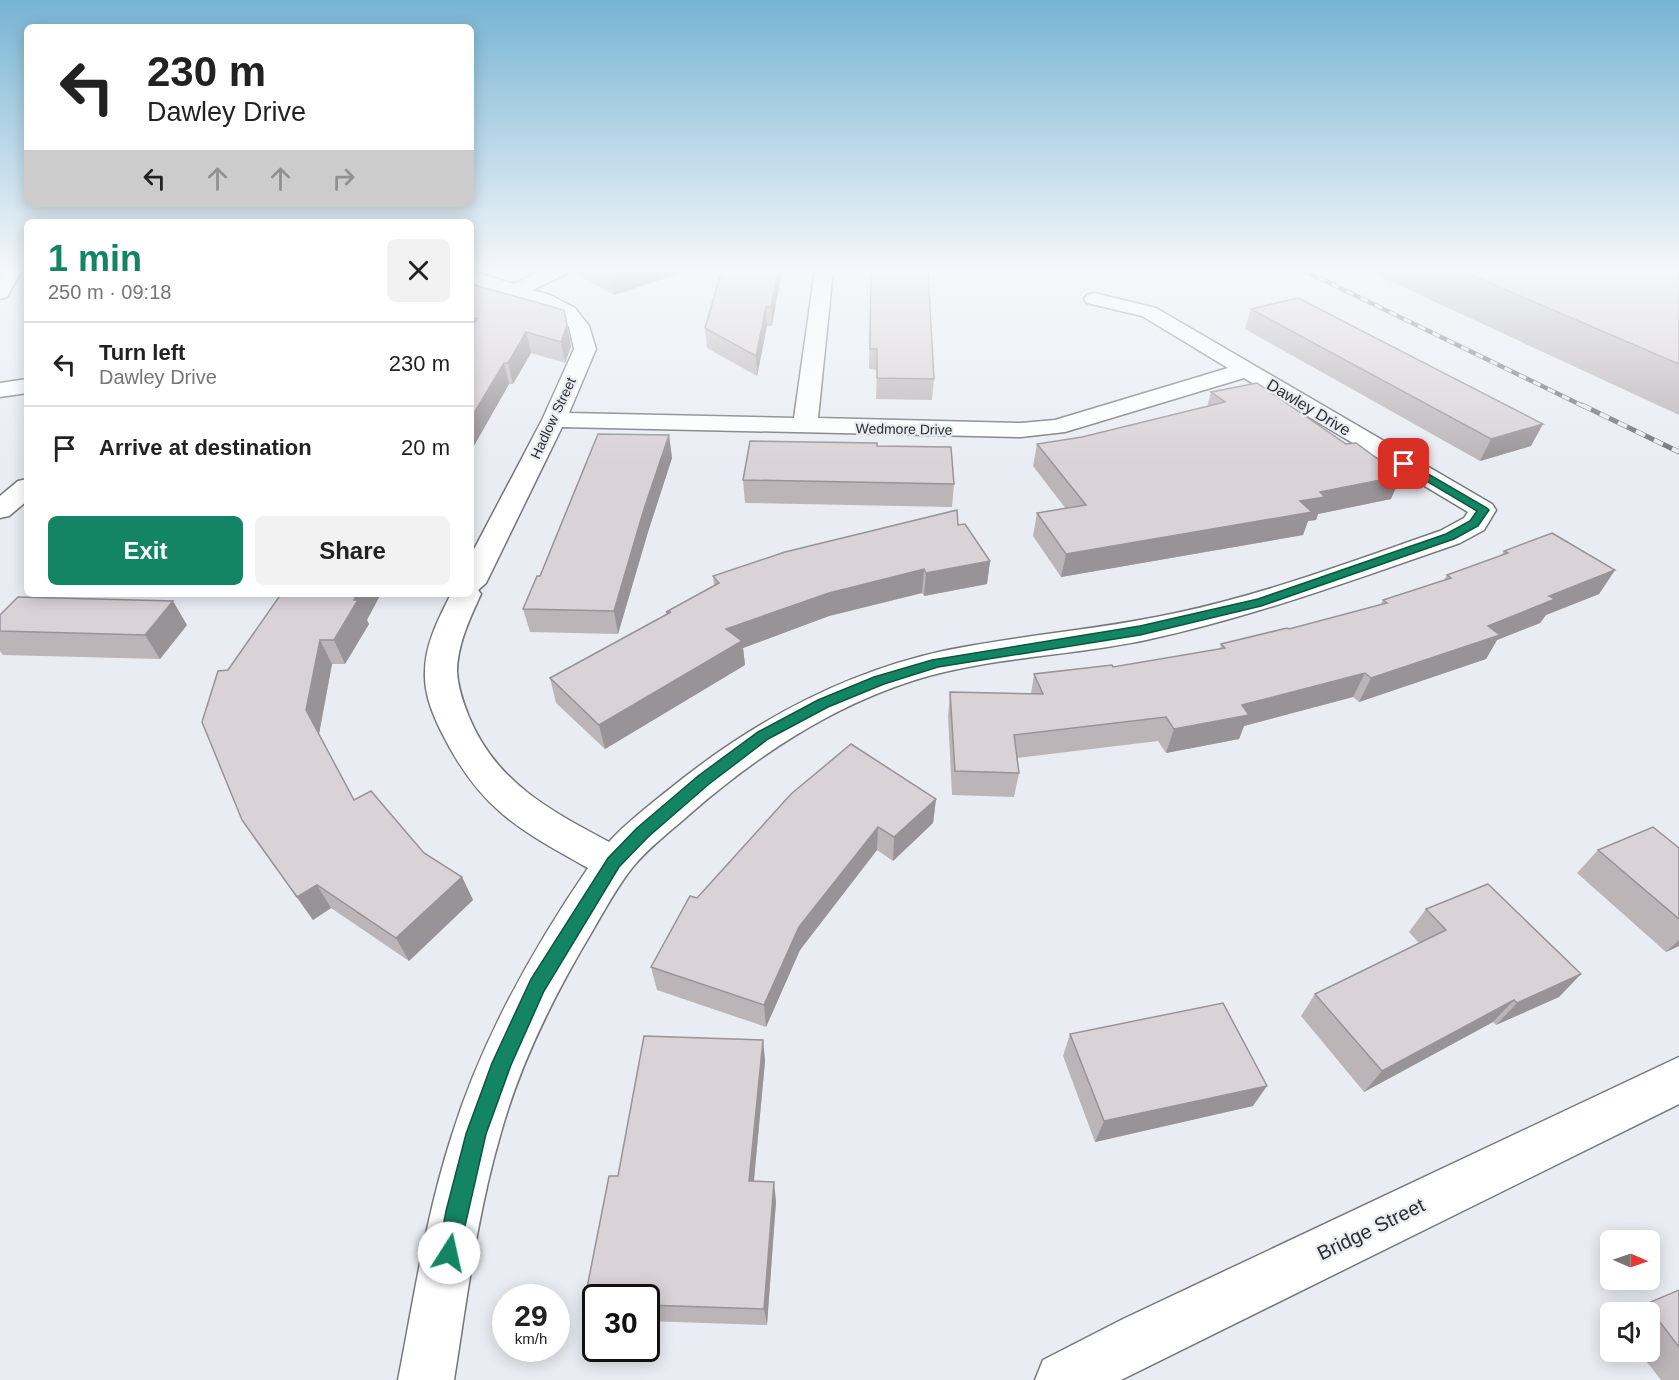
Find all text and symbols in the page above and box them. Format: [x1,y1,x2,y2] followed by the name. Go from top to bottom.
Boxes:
[48,48,126,126] icon: left
[147,48,266,95] text: 230 m
[147,97,306,127] text: Dawley Drive
[138,162,171,195] icon: left
[201,162,234,195] icon: ahead
[264,162,297,195] icon: ahead
[327,162,360,195] icon: right
[48,238,142,279] text: 1 min
[387,239,450,302] button: close
[48,281,171,303] text: 250 m · 09:18
[99,340,185,365] text: Turn left
[48,348,81,381] icon: left
[389,351,450,376] text: 230 m
[99,366,217,388] text: Dawley Drive
[527,375,579,461] street label: Hadlow Street
[1264,376,1354,439] street label: Dawley Drive
[855,420,953,438] street label: Wedmore Drive
[48,432,81,465] icon: arrive
[99,435,312,460] text: Arrive at destination
[401,435,450,460] text: 20 m
[1378,438,1429,489] pin
[1387,447,1420,480] icon: arrive
[48,516,243,585] button: Exit
[255,516,450,585] button: Share
[1314,1193,1429,1264] street label: Bridge Street
[417,1221,481,1285] position arrow
[1600,1230,1660,1290] north arrow
[1600,1230,1660,1362] map controls
[582,1284,660,1362] speed limit sign: 30
[514,1299,548,1332] text: 29
[1600,1302,1660,1362] button: sound
[515,1330,547,1347] text: km/h

